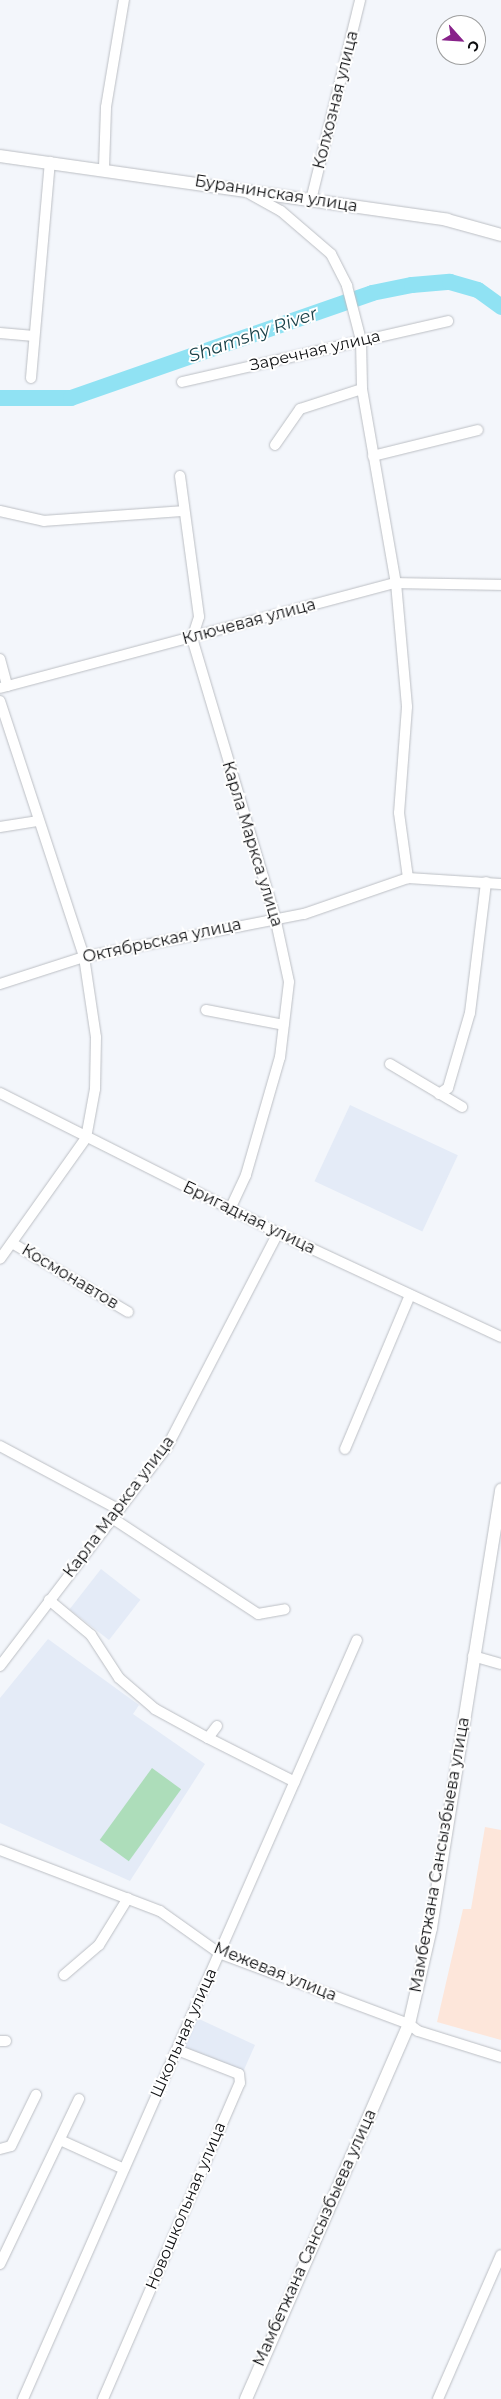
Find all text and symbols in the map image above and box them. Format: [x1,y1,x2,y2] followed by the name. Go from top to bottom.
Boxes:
[436,15,486,65] north arrow
[310,29,362,171] street label: Колхозная улица
[463,38,484,55] text: С
[193,172,359,216] street label: Буранинская улица
[186,303,320,367] water label: Shamshy River
[248,327,382,375] street label: Заречная улица
[180,595,318,649] street label: Ключевая улица
[218,759,286,929] street label: Карла Маркса улица
[81,915,243,967] street label: Октябрьская улица
[180,1178,318,1258] street label: Бригадная улица
[18,1241,122,1313] street label: Космонавтов
[60,1433,178,1581] street label: Карла Маркса улица
[406,1716,474,1994] street label: Мамбетжана Сансызбыева улица
[211,1939,339,2005] street label: Межевая улица
[147,1965,221,2101] street label: Школьная улица
[249,2107,381,2369] street label: Мамбетжана Сансызбыева улица
[142,2119,230,2293] street label: Новошкольная улица

